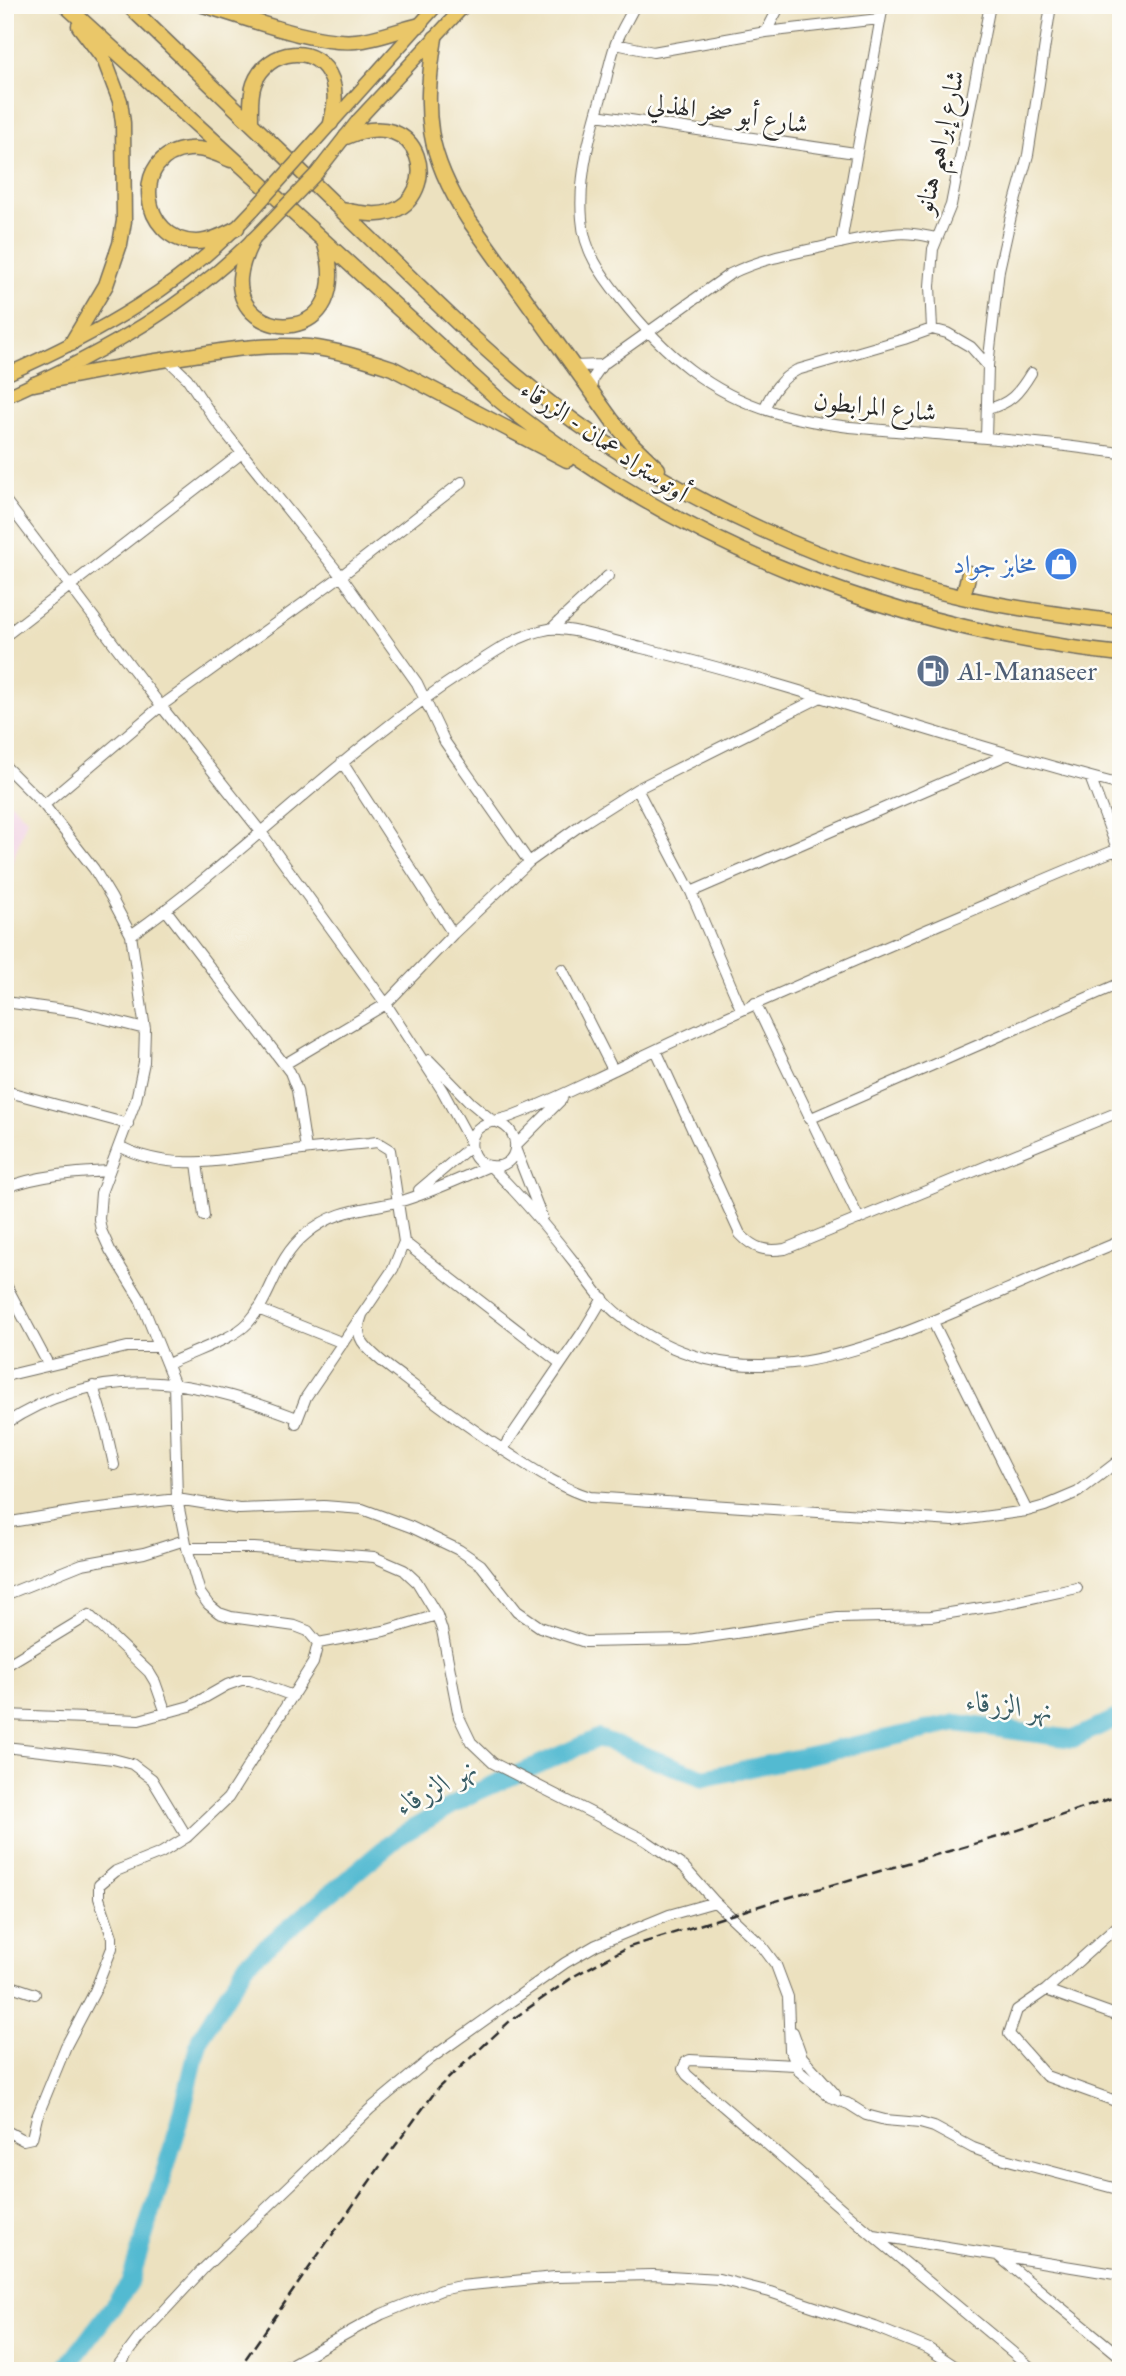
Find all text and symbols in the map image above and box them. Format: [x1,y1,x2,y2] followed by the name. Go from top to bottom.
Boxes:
[906,67,981,222] street label: شارع إبراهيم هنانو
[645,85,811,146] street label: شارع أبو صخر الهذلي
[514,372,696,510] street label: أوتوستراد عمان - الزرقاء
[811,384,938,434] street label: شارع المرابطون
[1042,545,1080,583] shop icon: مخابز جواد
[953,548,1036,581] place label: مخابز جواد
[914,652,952,690] fuel station icon: Al-Manaseer
[957,655,1097,687] place label: Al-Manaseer
[964,1683,1055,1729] water label: نهر الزرقاء
[390,1750,483,1824] water label: نهر الزرقاء

